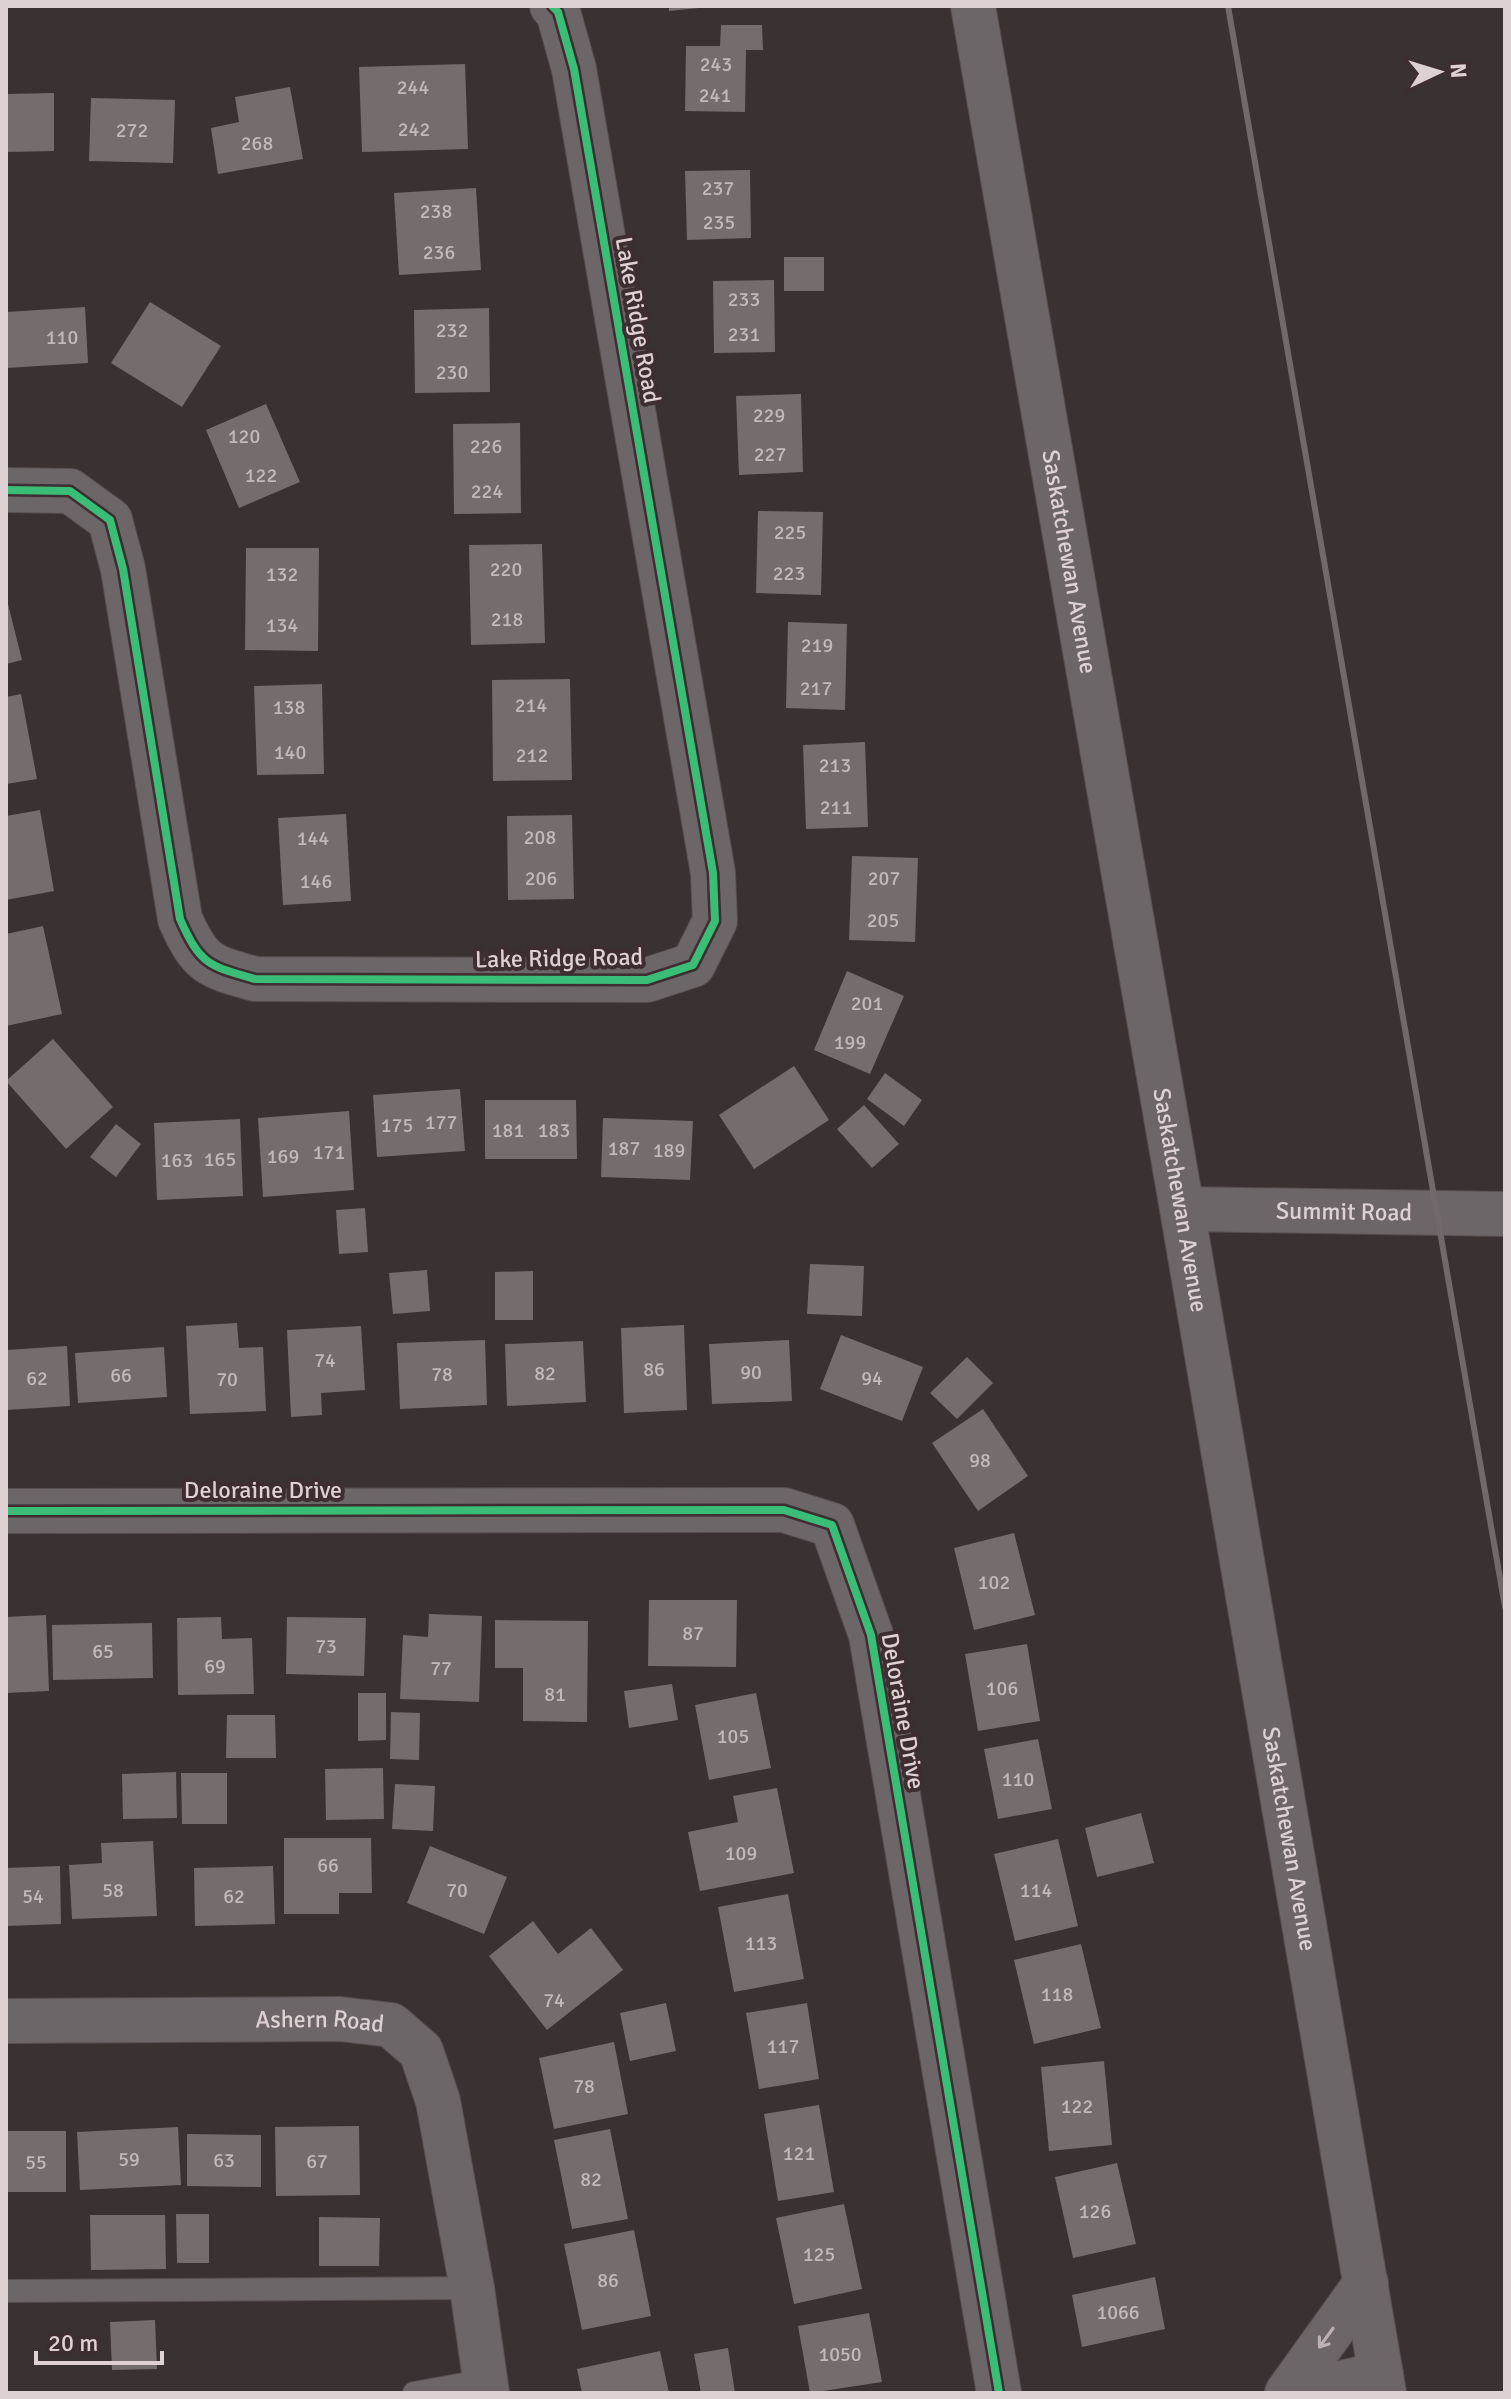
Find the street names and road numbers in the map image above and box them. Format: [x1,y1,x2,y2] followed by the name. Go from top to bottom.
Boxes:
[609,235,667,405] street label: Lake Ridge Road
[1035,447,1104,676] street label: Saskatchewan Avenue
[475,942,643,974] street label: Lake Ridge Road
[1146,1086,1214,1315] street label: Saskatchewan Avenue
[1276,1195,1412,1228] street label: Summit Road
[184,1475,342,1505] street label: Deloraine Drive
[874,1630,932,1792] street label: Deloraine Drive
[1256,1724,1323,1953] street label: Saskatchewan Avenue
[255,2003,386,2039] street label: Ashern Road

